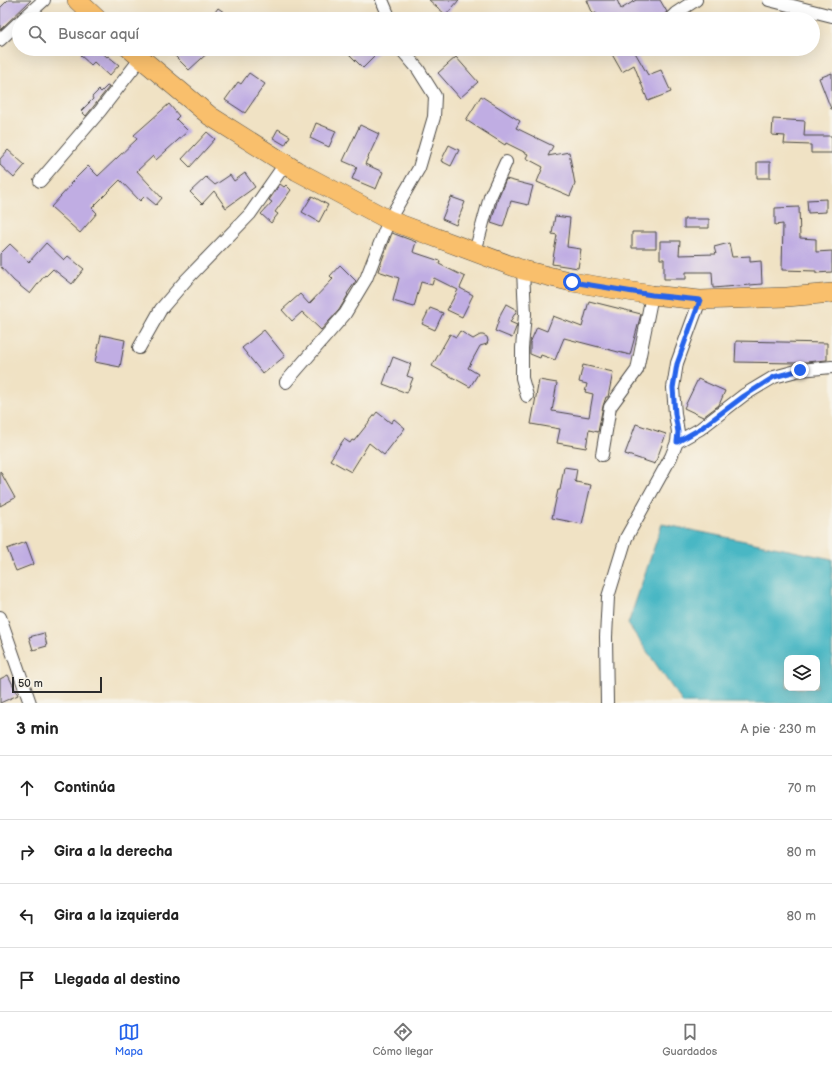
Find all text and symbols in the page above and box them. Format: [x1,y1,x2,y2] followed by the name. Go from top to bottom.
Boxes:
[12,12,820,56] search box
[26,23,48,45] icon: search
[58,25,139,44] text: Buscar aquí
[563,273,581,291] route start
[791,361,809,379] route end
[784,655,820,691] map controls
[784,655,820,691] button: layers
[12,675,102,694] scale bar
[18,677,43,690] text: 50 m
[16,719,59,739] text: 3 min
[740,721,816,737] text: A pie · 230 m
[16,777,38,799] icon: ahead
[54,778,115,797] text: Continúa
[788,780,816,796] text: 70 m
[16,841,38,863] icon: right
[54,842,173,861] text: Gira a la derecha
[787,844,816,860] text: 80 m
[16,905,38,927] icon: left
[54,906,179,925] text: Gira a la izquierda
[787,908,816,924] text: 80 m
[16,969,38,991] icon: arrive
[54,970,180,989] text: Llegada al destino
[115,1021,143,1058] tab: Mapa
[373,1021,433,1058] tab: Cómo llegar
[662,1021,717,1058] tab: Guardados

